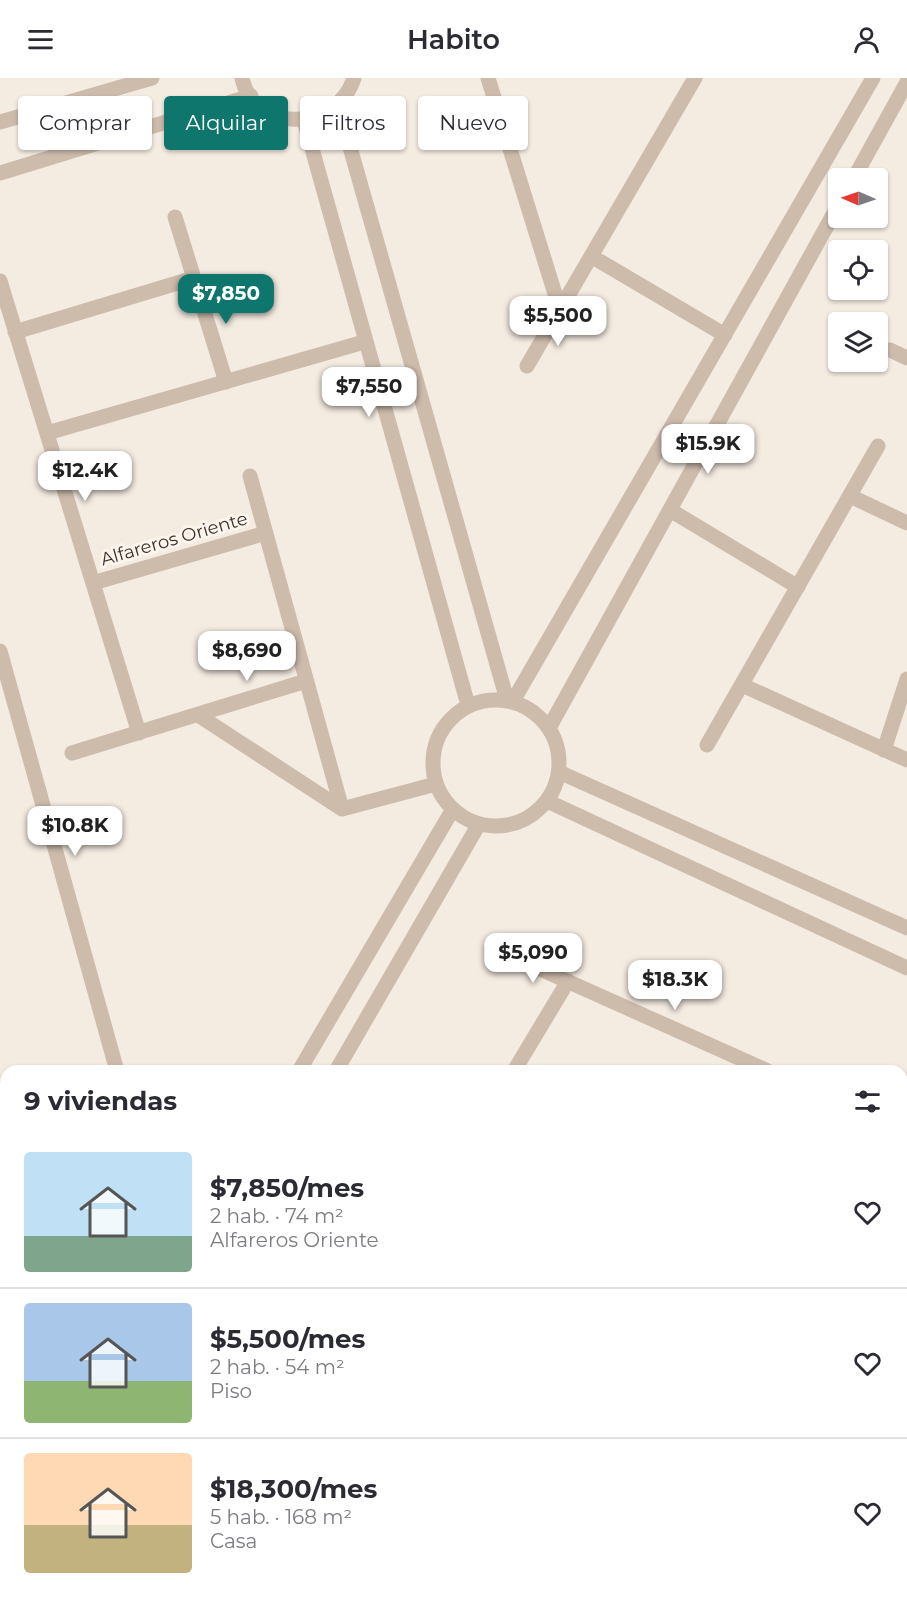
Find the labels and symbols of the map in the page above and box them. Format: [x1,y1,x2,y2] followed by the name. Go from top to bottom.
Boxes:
[828,168,888,228] north arrow
[177,274,275,325] pin: $7,850
[509,296,607,347] pin: $5,500
[320,367,418,418] pin: $7,550
[659,424,757,475] pin: $15.9K
[36,451,134,502] pin: $12.4K
[98,507,250,570] street label: Alfareros Oriente
[198,631,296,682] pin: $8,690
[26,806,124,857] pin: $10.8K
[484,933,582,984] pin: $5,090
[626,960,724,1011] pin: $18.3K

